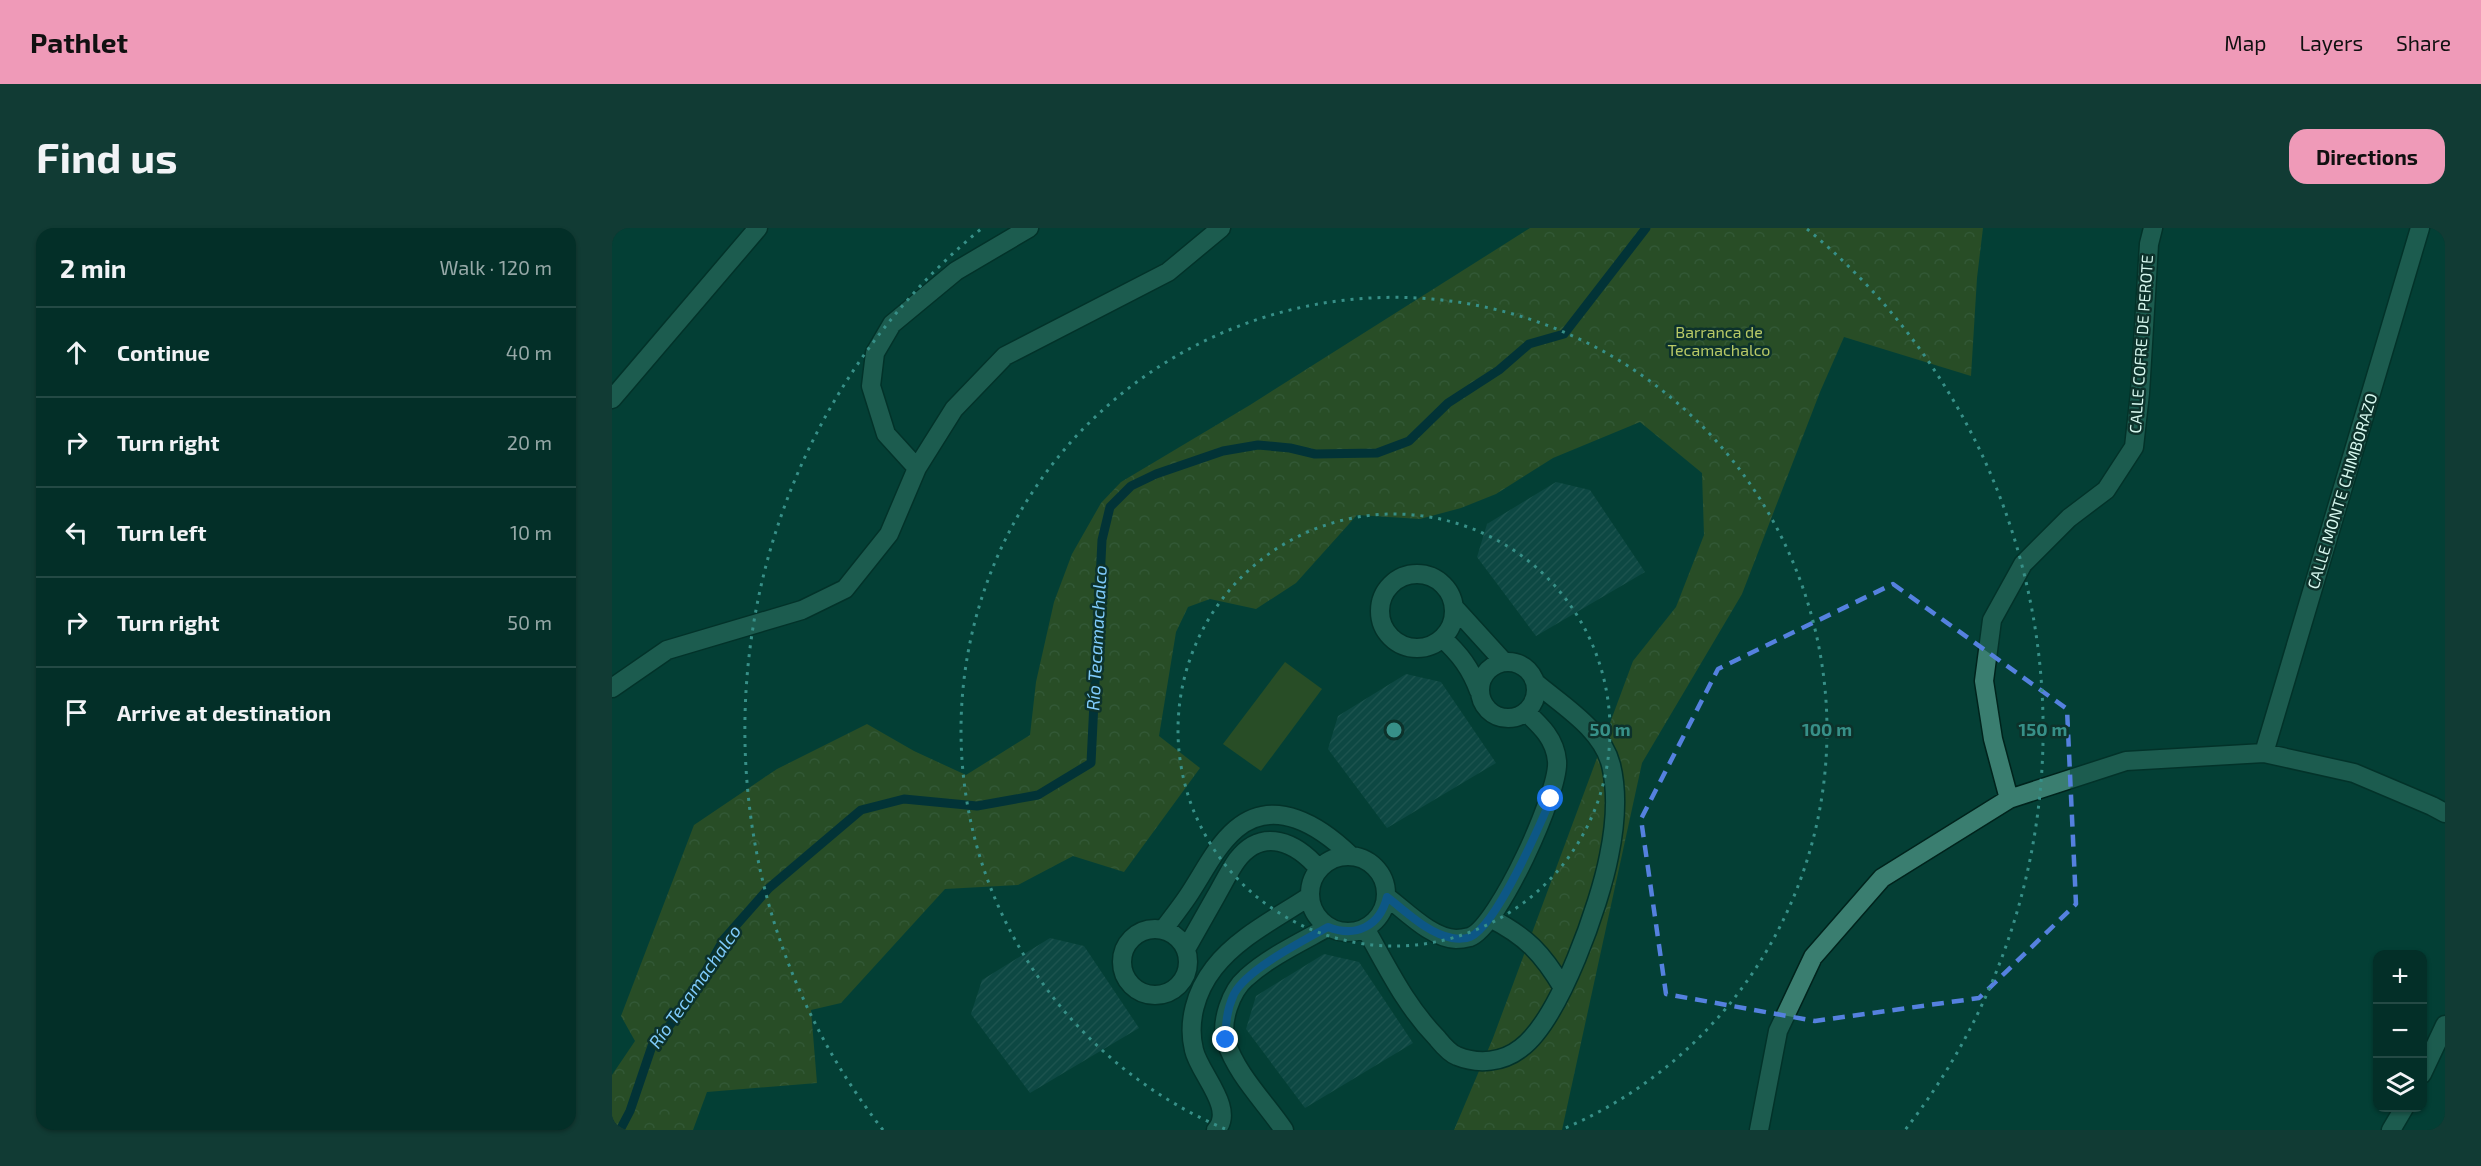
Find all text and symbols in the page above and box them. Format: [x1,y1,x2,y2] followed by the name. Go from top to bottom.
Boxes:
[30,25,128,59] text: Pathlet
[2224,30,2266,55] text: Map
[2299,30,2363,55] text: Layers
[2396,30,2451,55] text: Share
[2289,129,2445,184] button: Directions
[36,131,178,181] text: Find us
[60,252,126,283] text: 2 min
[2125,254,2156,434] street label: CALLE COFRE DE PEROTE
[440,255,552,279] text: Walk · 120 m
[1668,322,1770,359] park label: Barranca de Tecamachalco
[60,336,93,369] icon: ahead
[117,339,210,365] text: Continue
[506,340,552,364] text: 40 m
[2303,391,2380,591] street label: CALLE MONTE CHIMBORAZO
[60,426,93,459] icon: right
[117,429,219,455] text: Turn right
[507,430,552,454] text: 20 m
[60,516,93,549] icon: left
[117,519,206,545] text: Turn left
[510,520,552,544] text: 10 m
[1081,565,1111,711] water label: Río Tecamachalco
[60,606,93,639] icon: right
[117,609,219,635] text: Turn right
[507,610,552,634] text: 50 m
[60,696,93,729] icon: arrive
[117,699,331,725] text: Arrive at destination
[1589,718,1631,740] text: 50 m
[1802,718,1852,740] text: 100 m
[2019,718,2067,740] text: 150 m
[1384,720,1404,740] centre of rings
[1537,785,1563,811] route start
[643,920,745,1052] water label: Río Tecamachalco
[2373,950,2427,1112] map controls
[2373,950,2427,1004] button: +
[2373,1004,2427,1058] button: −
[1212,1026,1238,1052] route end
[2373,1058,2427,1112] button: layers

